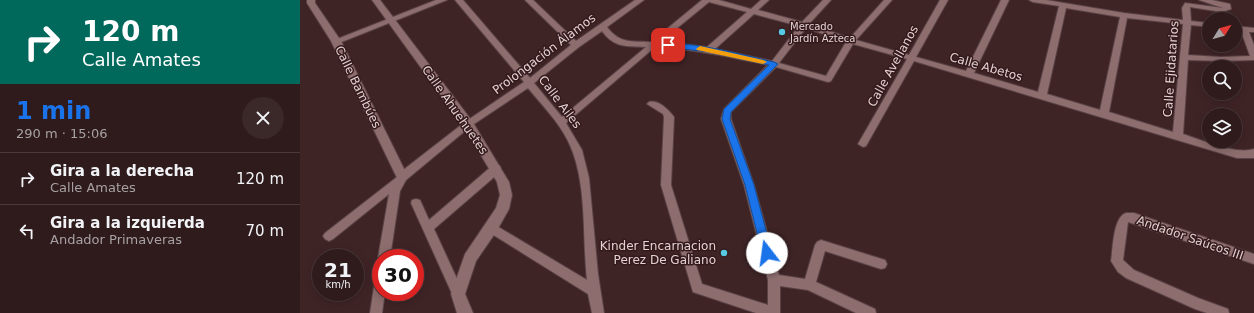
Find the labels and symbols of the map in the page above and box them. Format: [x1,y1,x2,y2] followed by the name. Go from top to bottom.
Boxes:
[489,10,598,97] street label: Prolongación Álamos
[1202,12,1242,52] north arrow
[1161,20,1181,118] street label: Calle Ejidatarios
[789,21,855,44] place label: Mercado Jardín Azteca
[865,23,921,109] street label: Calle Avellanos
[777,27,787,37] marker: Mercado Jardín Azteca
[651,28,685,62] pin
[332,44,384,130] street label: Calle Bambúes
[948,50,1024,84] street label: Calle Abetos
[419,63,491,157] street label: Calle Ahuehuetes
[536,73,584,131] street label: Calle Ailes
[1135,213,1245,263] street label: Andador Saúcos III
[746,232,788,274] position arrow
[600,239,716,267] place label: Kinder Encarnacion Perez De Galiano
[719,248,729,258] marker: Kinder Encarnacion Perez De Galiano
[372,249,424,301] speed limit sign: 30

